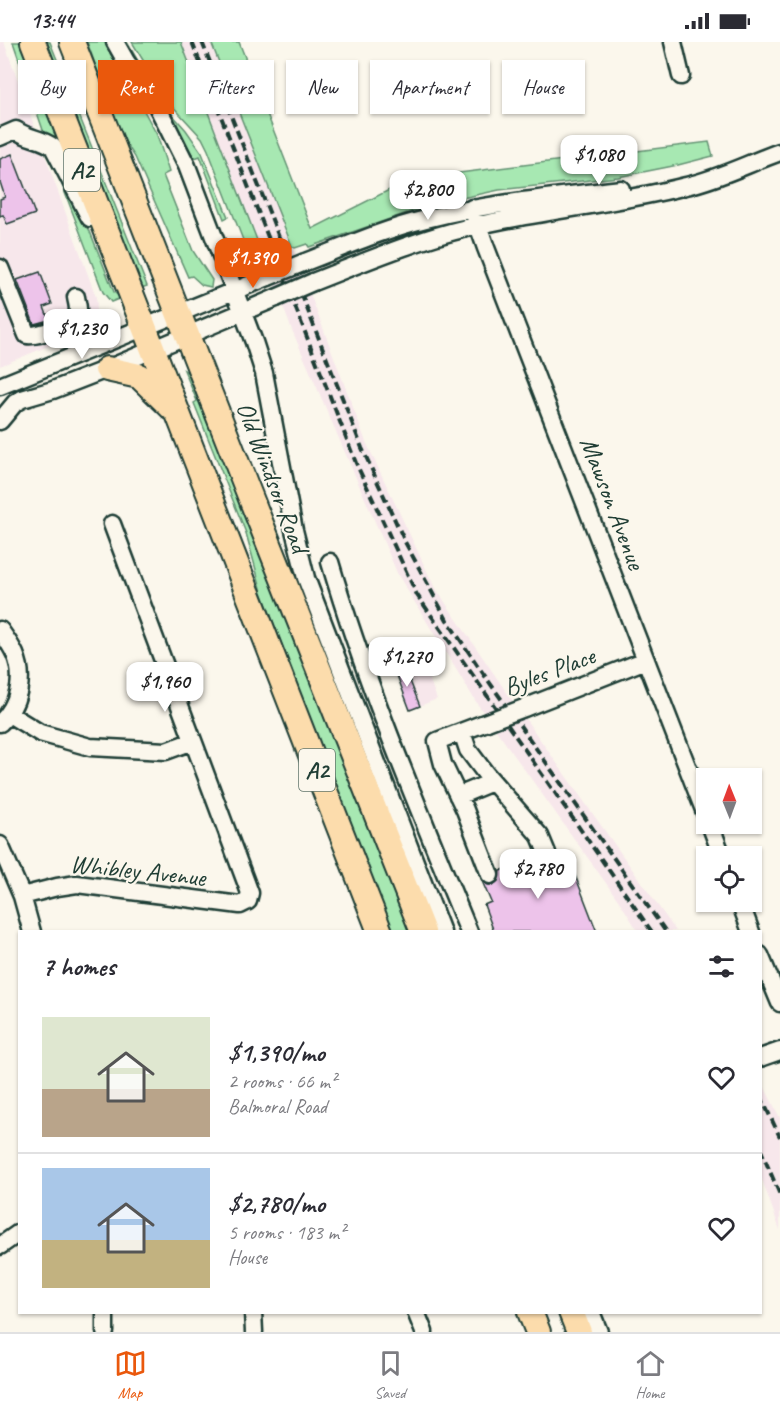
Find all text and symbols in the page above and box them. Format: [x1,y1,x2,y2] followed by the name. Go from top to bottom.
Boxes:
[30,7,74,35] text: 13:44
[18,60,86,114] chip: Buy
[98,60,174,114] chip: Rent
[186,60,274,114] chip: Filters
[286,60,358,114] chip: New
[370,60,490,114] chip: Apartment
[502,60,585,114] chip: House
[550,135,648,186] pin: $1,080
[575,142,623,167] text: $1,080
[64,149,100,191] road number: A2
[379,170,477,221] pin: $2,800
[404,177,452,202] text: $2,800
[204,238,302,289] pin: $1,390
[229,245,277,270] text: $1,390
[33,309,131,360] pin: $1,230
[58,316,106,341] text: $1,230
[229,397,318,561] street label: Old Windsor Road
[572,432,653,575] street label: Mawson Avenue
[358,637,456,688] pin: $1,270
[499,638,601,704] street label: Byles Place
[383,644,431,669] text: $1,270
[116,662,214,713] pin: $1,960
[140,669,190,694] text: $1,960
[299,749,335,791] road number: A2
[696,768,762,834] north arrow
[696,768,762,912] map controls
[696,846,762,912] button: locate
[69,847,209,894] street label: Whibley Avenue
[489,849,587,900] pin: $2,780
[514,856,562,881] text: $2,780
[42,950,115,983] text: 7 homes
[705,950,738,983] icon: filters
[228,1036,325,1069] text: $1,390/mo
[90,1041,162,1113] icon: home
[705,1061,738,1094] icon: heart
[228,1069,336,1094] text: 2 rooms · 66 m²
[228,1094,327,1119] text: Balmoral Road
[228,1187,325,1220] text: $2,780/mo
[90,1192,162,1264] icon: home
[705,1212,738,1245] icon: heart
[228,1220,345,1245] text: 5 rooms · 183 m²
[228,1245,267,1270] text: House
[114,1347,147,1403] tab: Map
[374,1347,407,1403] tab: Saved
[634,1347,667,1403] tab: Home

